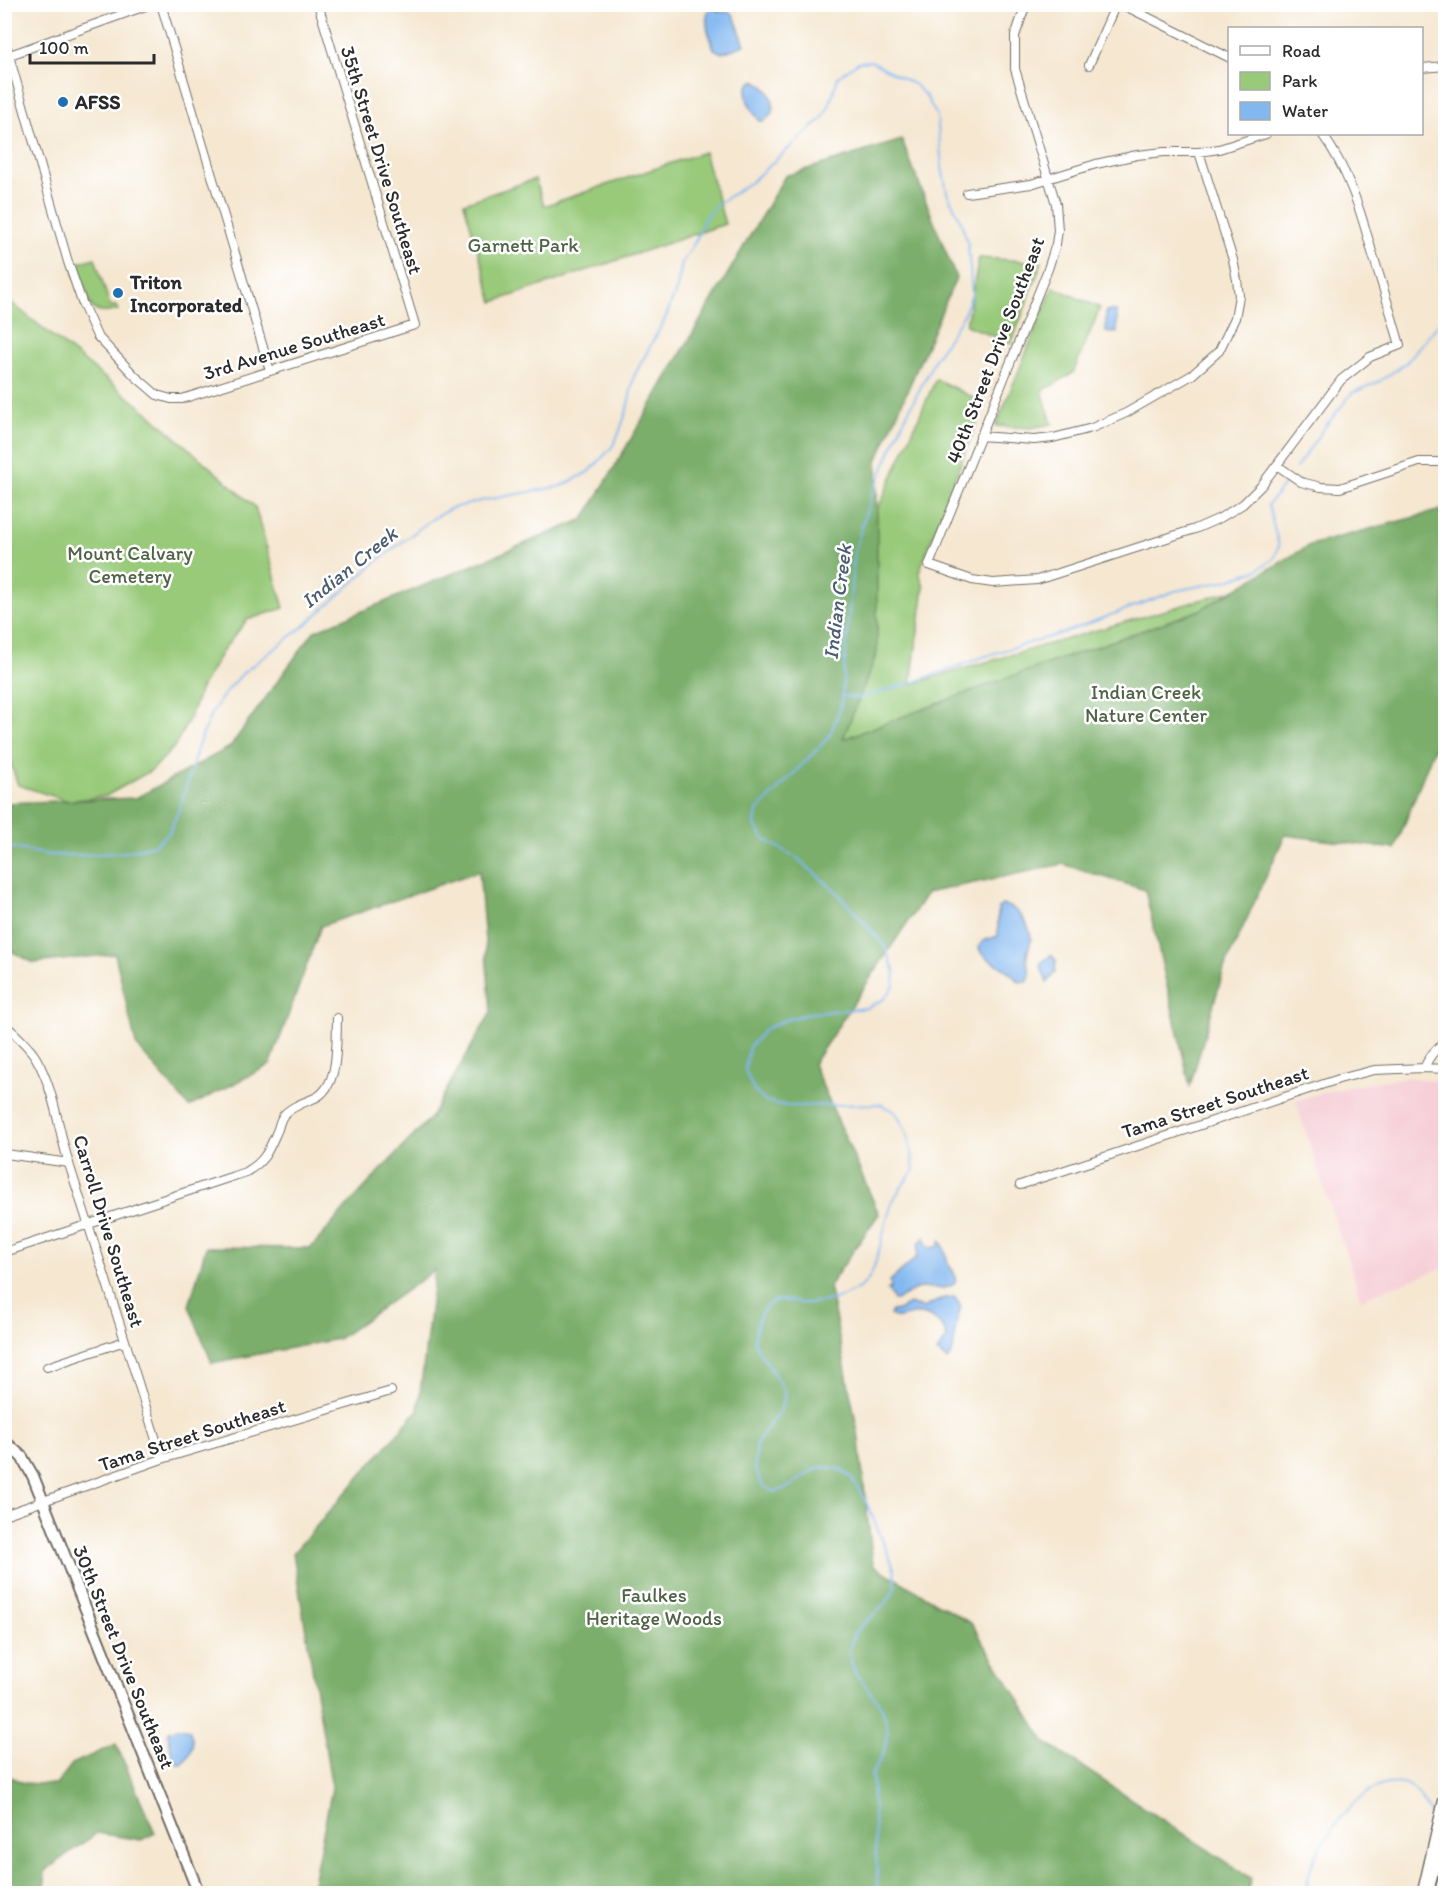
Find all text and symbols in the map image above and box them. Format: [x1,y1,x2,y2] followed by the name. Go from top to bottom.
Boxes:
[30,27,154,65] scale bar
[1228,27,1423,135] legend
[39,37,89,59] text: 100 m
[1282,40,1321,62] text: Road
[336,43,428,277] street label: 35th Street Drive Southeast
[1282,70,1317,92] text: Park
[74,90,121,114] place label: AFSS
[56,95,70,109] marker: AFSS
[1282,100,1328,122] text: Water
[467,233,579,257] park label: Garnett Park
[941,233,1049,466] street label: 40th Street Drive Southeast
[129,270,244,318] place label: Triton Incorporated
[111,286,125,300] marker: Triton Incorporated
[200,307,388,385] street label: 3rd Avenue Southeast
[296,520,403,613] water label: Indian Creek
[67,541,193,588] park label: Mount Calvary Cemetery
[818,542,857,661] water label: Indian Creek
[1085,680,1208,727] park label: Indian Creek Nature Center
[1119,1060,1312,1144] street label: Tama Street Southeast
[68,1132,150,1330] street label: Carroll Drive Southeast
[96,1393,289,1477] street label: Tama Street Southeast
[68,1542,180,1773] street label: 30th Street Drive Southeast
[586,1583,722,1630] park label: Faulkes Heritage Woods

